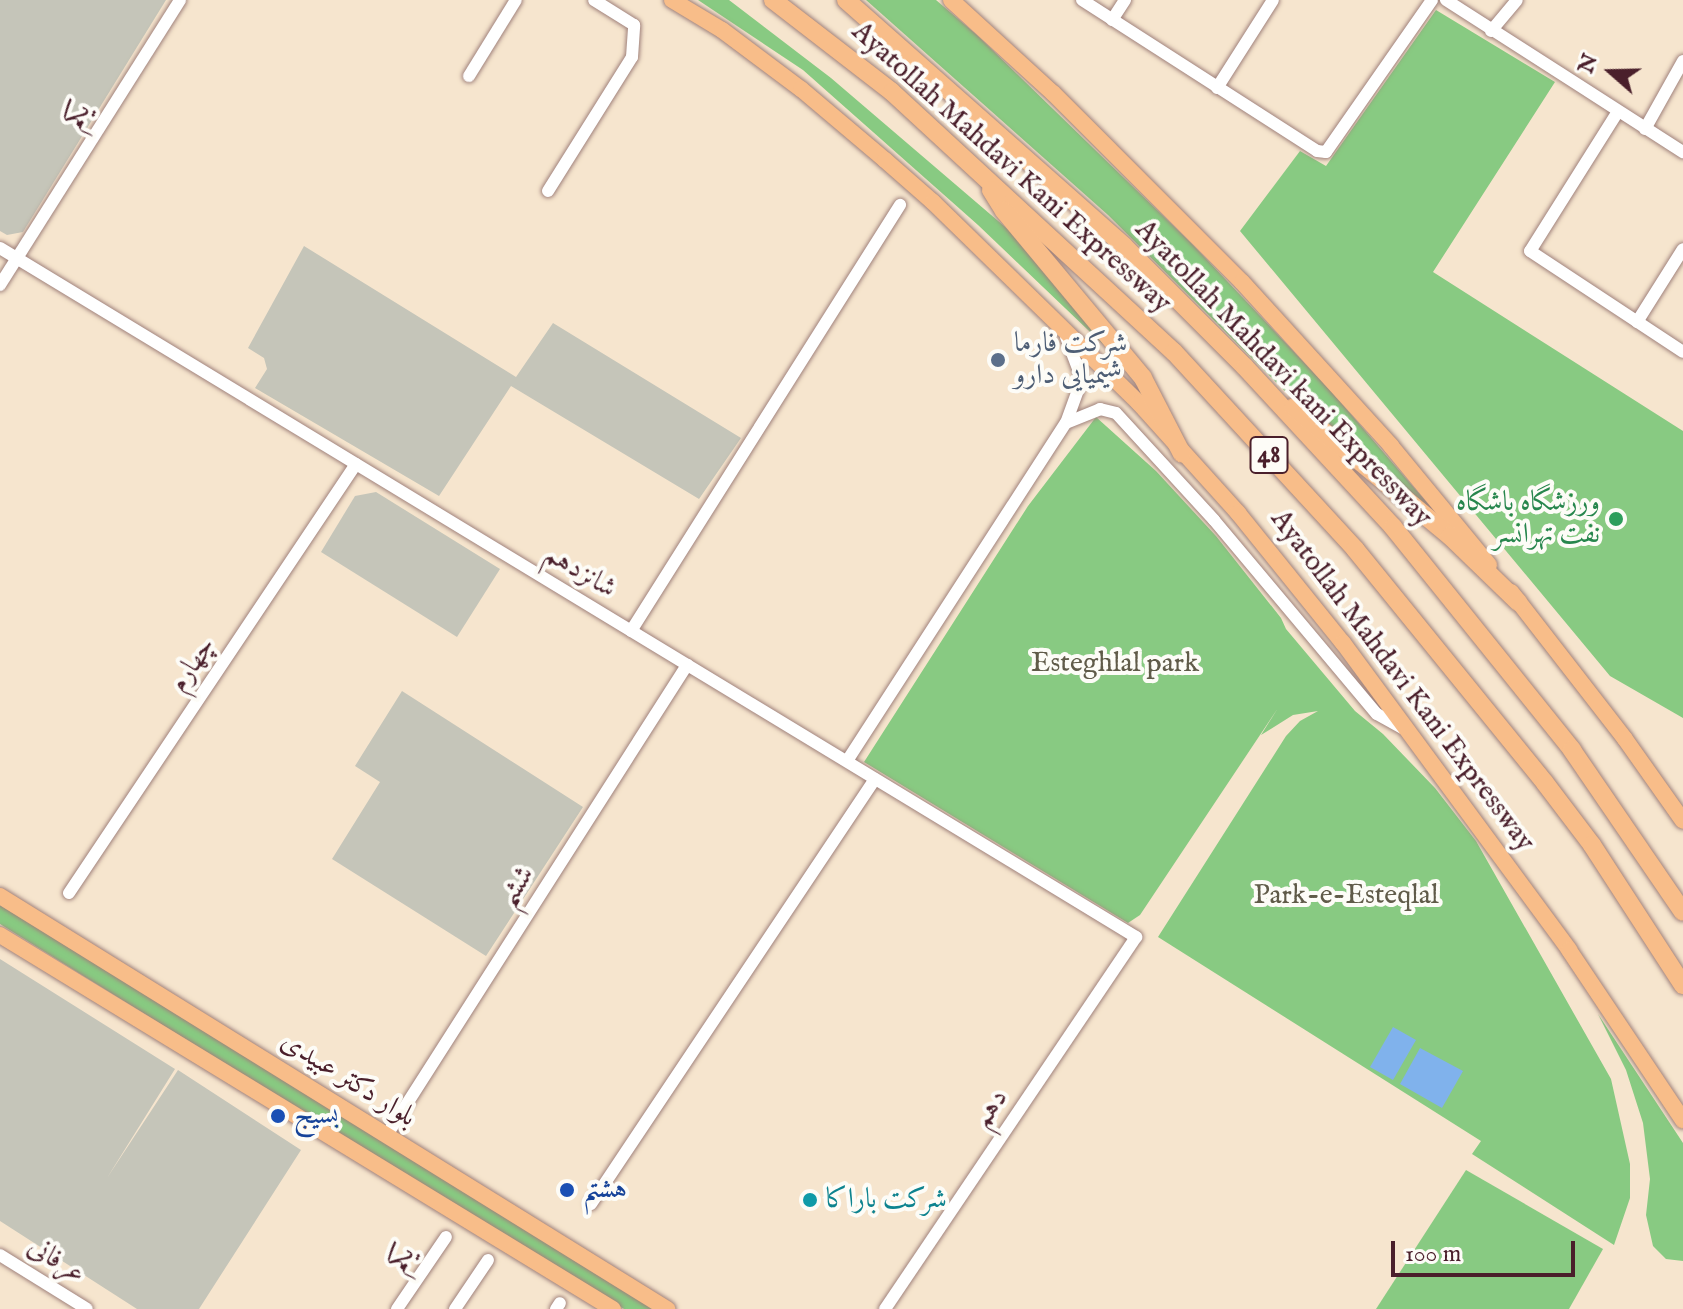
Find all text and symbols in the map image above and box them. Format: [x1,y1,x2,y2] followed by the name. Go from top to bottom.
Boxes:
[844,15,1178,321] street label: Ayatollah Mahdavi Kani Expressway
[1571,32,1651,112] north arrow
[1572,50,1605,78] text: N
[57,97,99,135] street label: یکم
[1127,214,1439,534] street label: Ayatollah Mahdavi kani Expressway
[1014,327,1127,393] place label: شرکت فارما شیمیایی دارو
[989,351,1007,369] marker: شرکت فارما شیمیایی دارو
[1249,433,1289,477] road number: 48
[1456,486,1600,552] place label: ورزشگاه باشگاه نفت تهرانسر
[1263,504,1541,858] street label: Ayatollah Mahdavi Kani Expressway
[1607,510,1625,528] marker: ورزشگاه باشگاه نفت تهرانسر
[538,538,622,606] street label: شانزدهم
[162,631,224,699] street label: چهارم
[1031,647,1199,681] park label: Esteghlal park
[491,860,543,914] street label: ششم
[1253,879,1439,913] park label: Park-e-Esteqlal
[274,1025,422,1135] street label: بلوار دکتر عبیدی
[966,1083,1016,1135] street label: دهم
[294,1099,339,1133] place label: بسیج
[269,1107,287,1125] marker: بسیج
[583,1173,627,1207] place label: هشتم
[558,1181,576,1199] marker: هشتم
[826,1183,947,1217] place label: شرکت باراکا
[801,1191,819,1209] marker: شرکت باراکا
[1395,1225,1579,1275] scale bar
[21,1230,91,1292] street label: عرفانی
[381,1239,423,1279] street label: یکم
[1405,1239,1461,1270] text: 100 m

